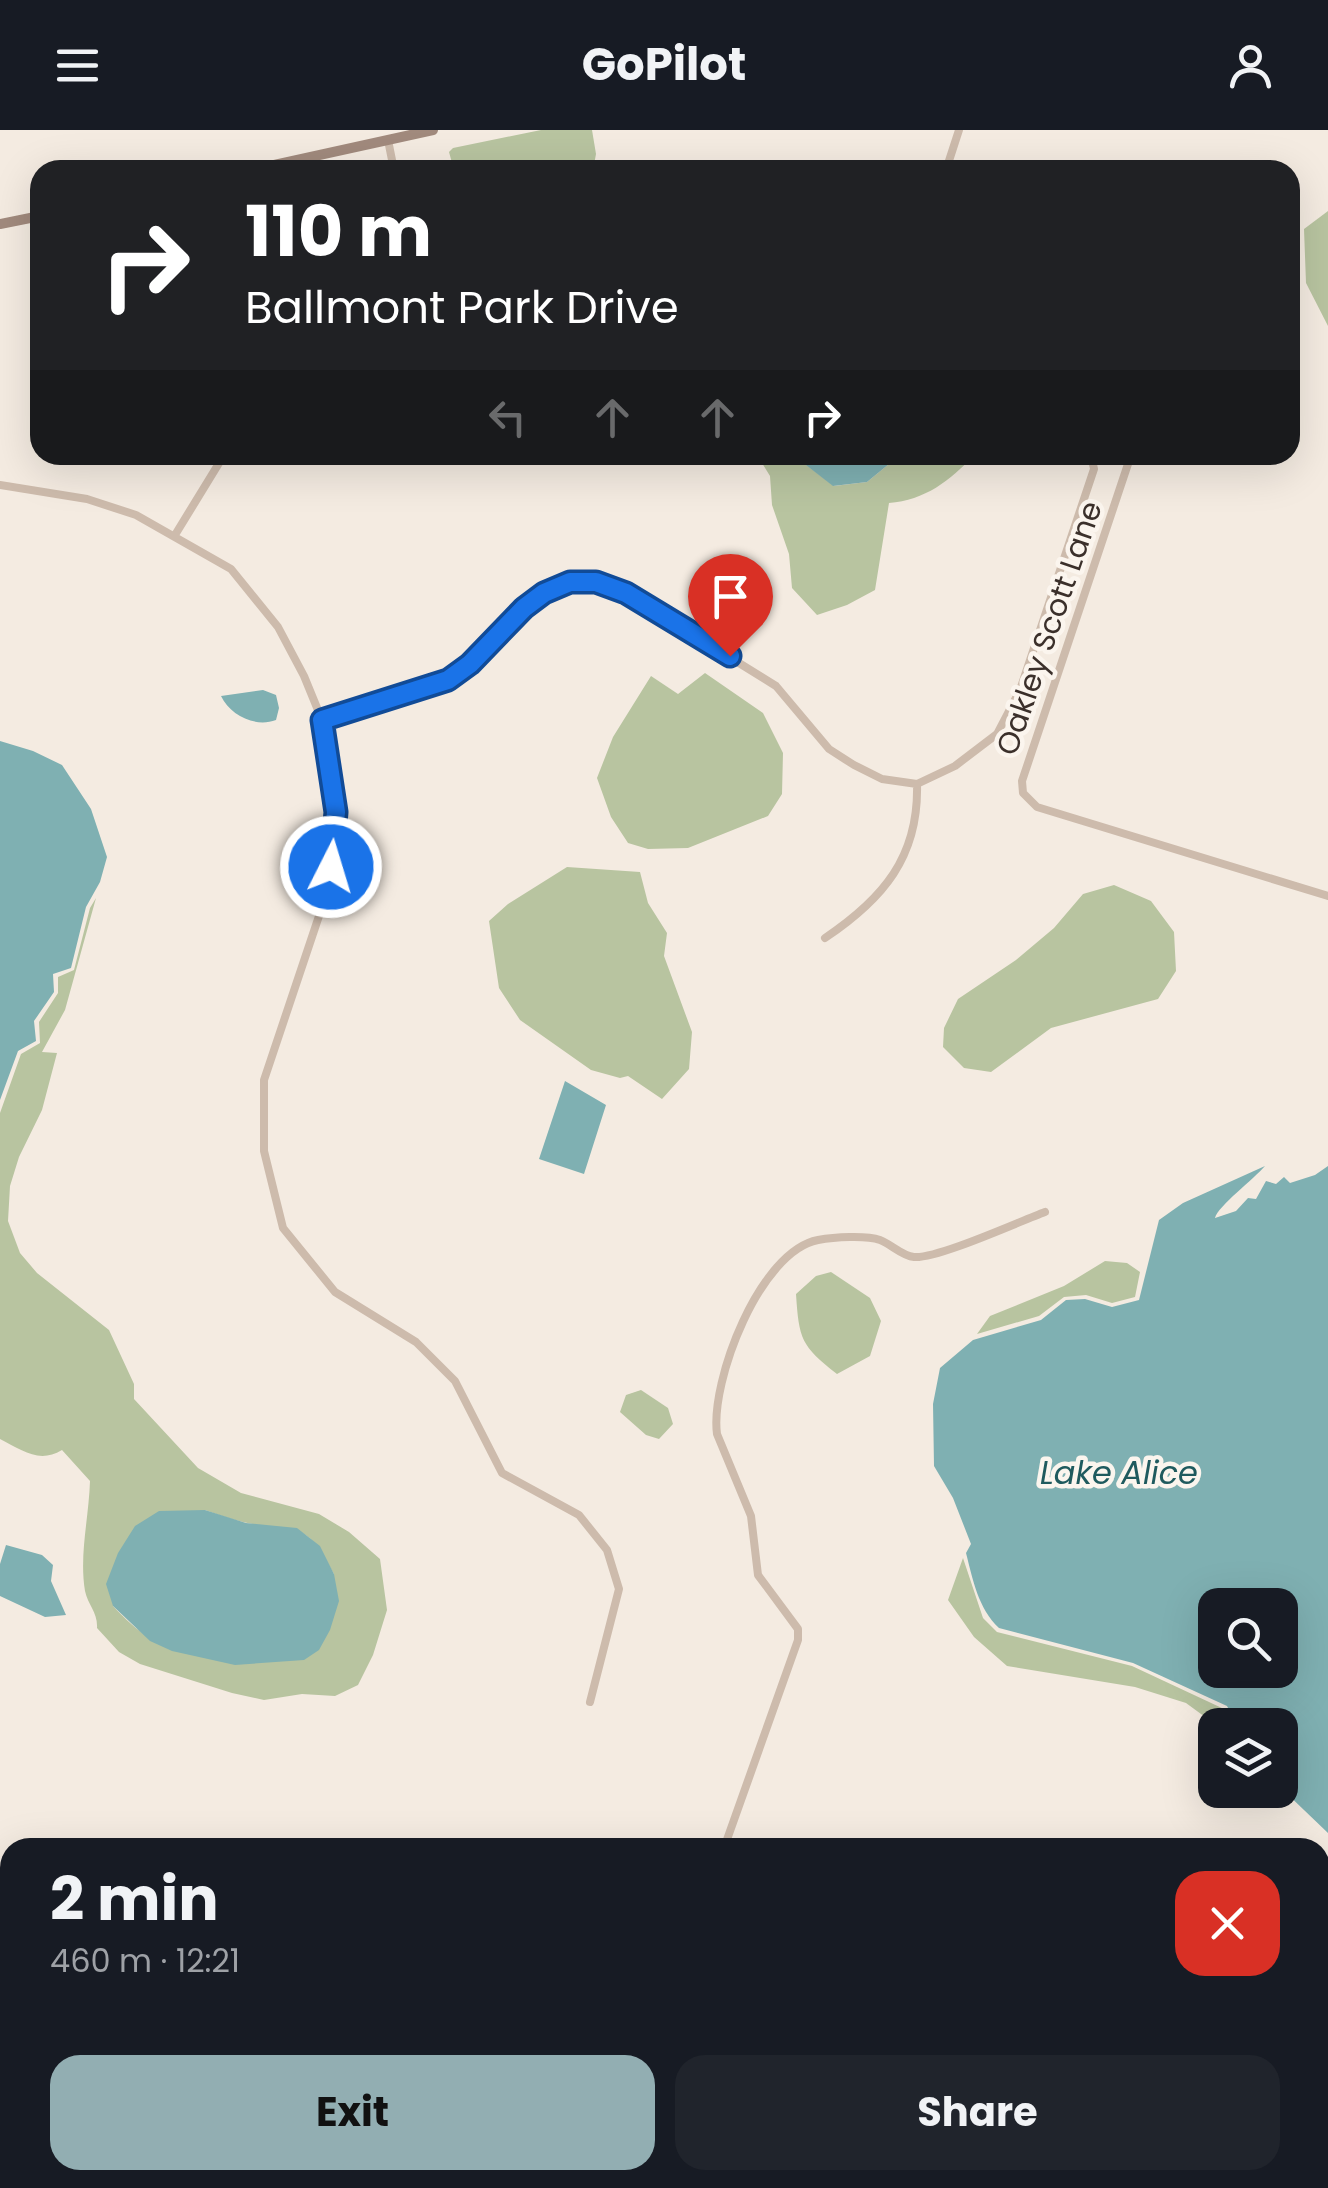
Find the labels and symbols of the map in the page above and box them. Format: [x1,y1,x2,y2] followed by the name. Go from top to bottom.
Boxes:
[985,495,1113,761] street label: Oakley Scott Lane
[688,554,773,657] pin
[279,815,383,919] position arrow
[1040,1450,1198,1495] water label: Lake Alice

